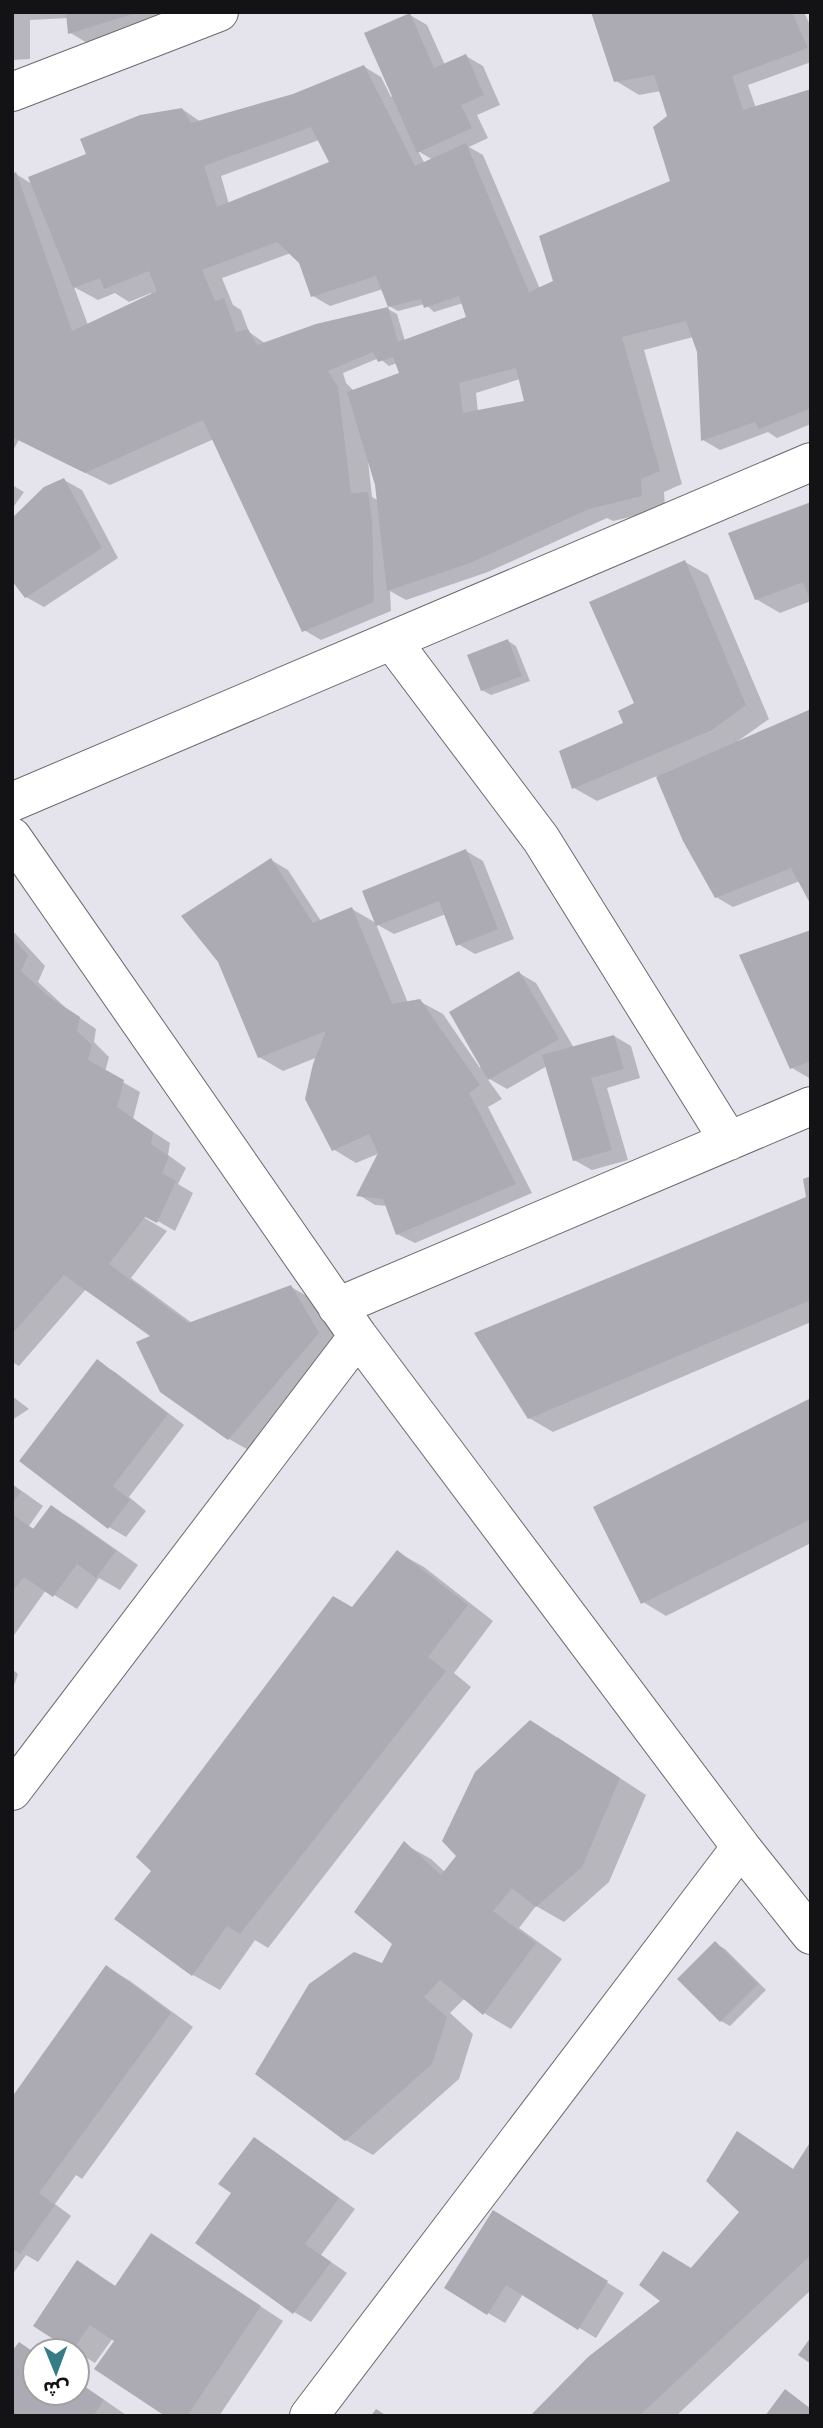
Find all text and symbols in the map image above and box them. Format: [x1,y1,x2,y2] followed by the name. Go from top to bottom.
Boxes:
[21,2337,91,2407] north arrow
[43,2377,70,2400] text: ش

